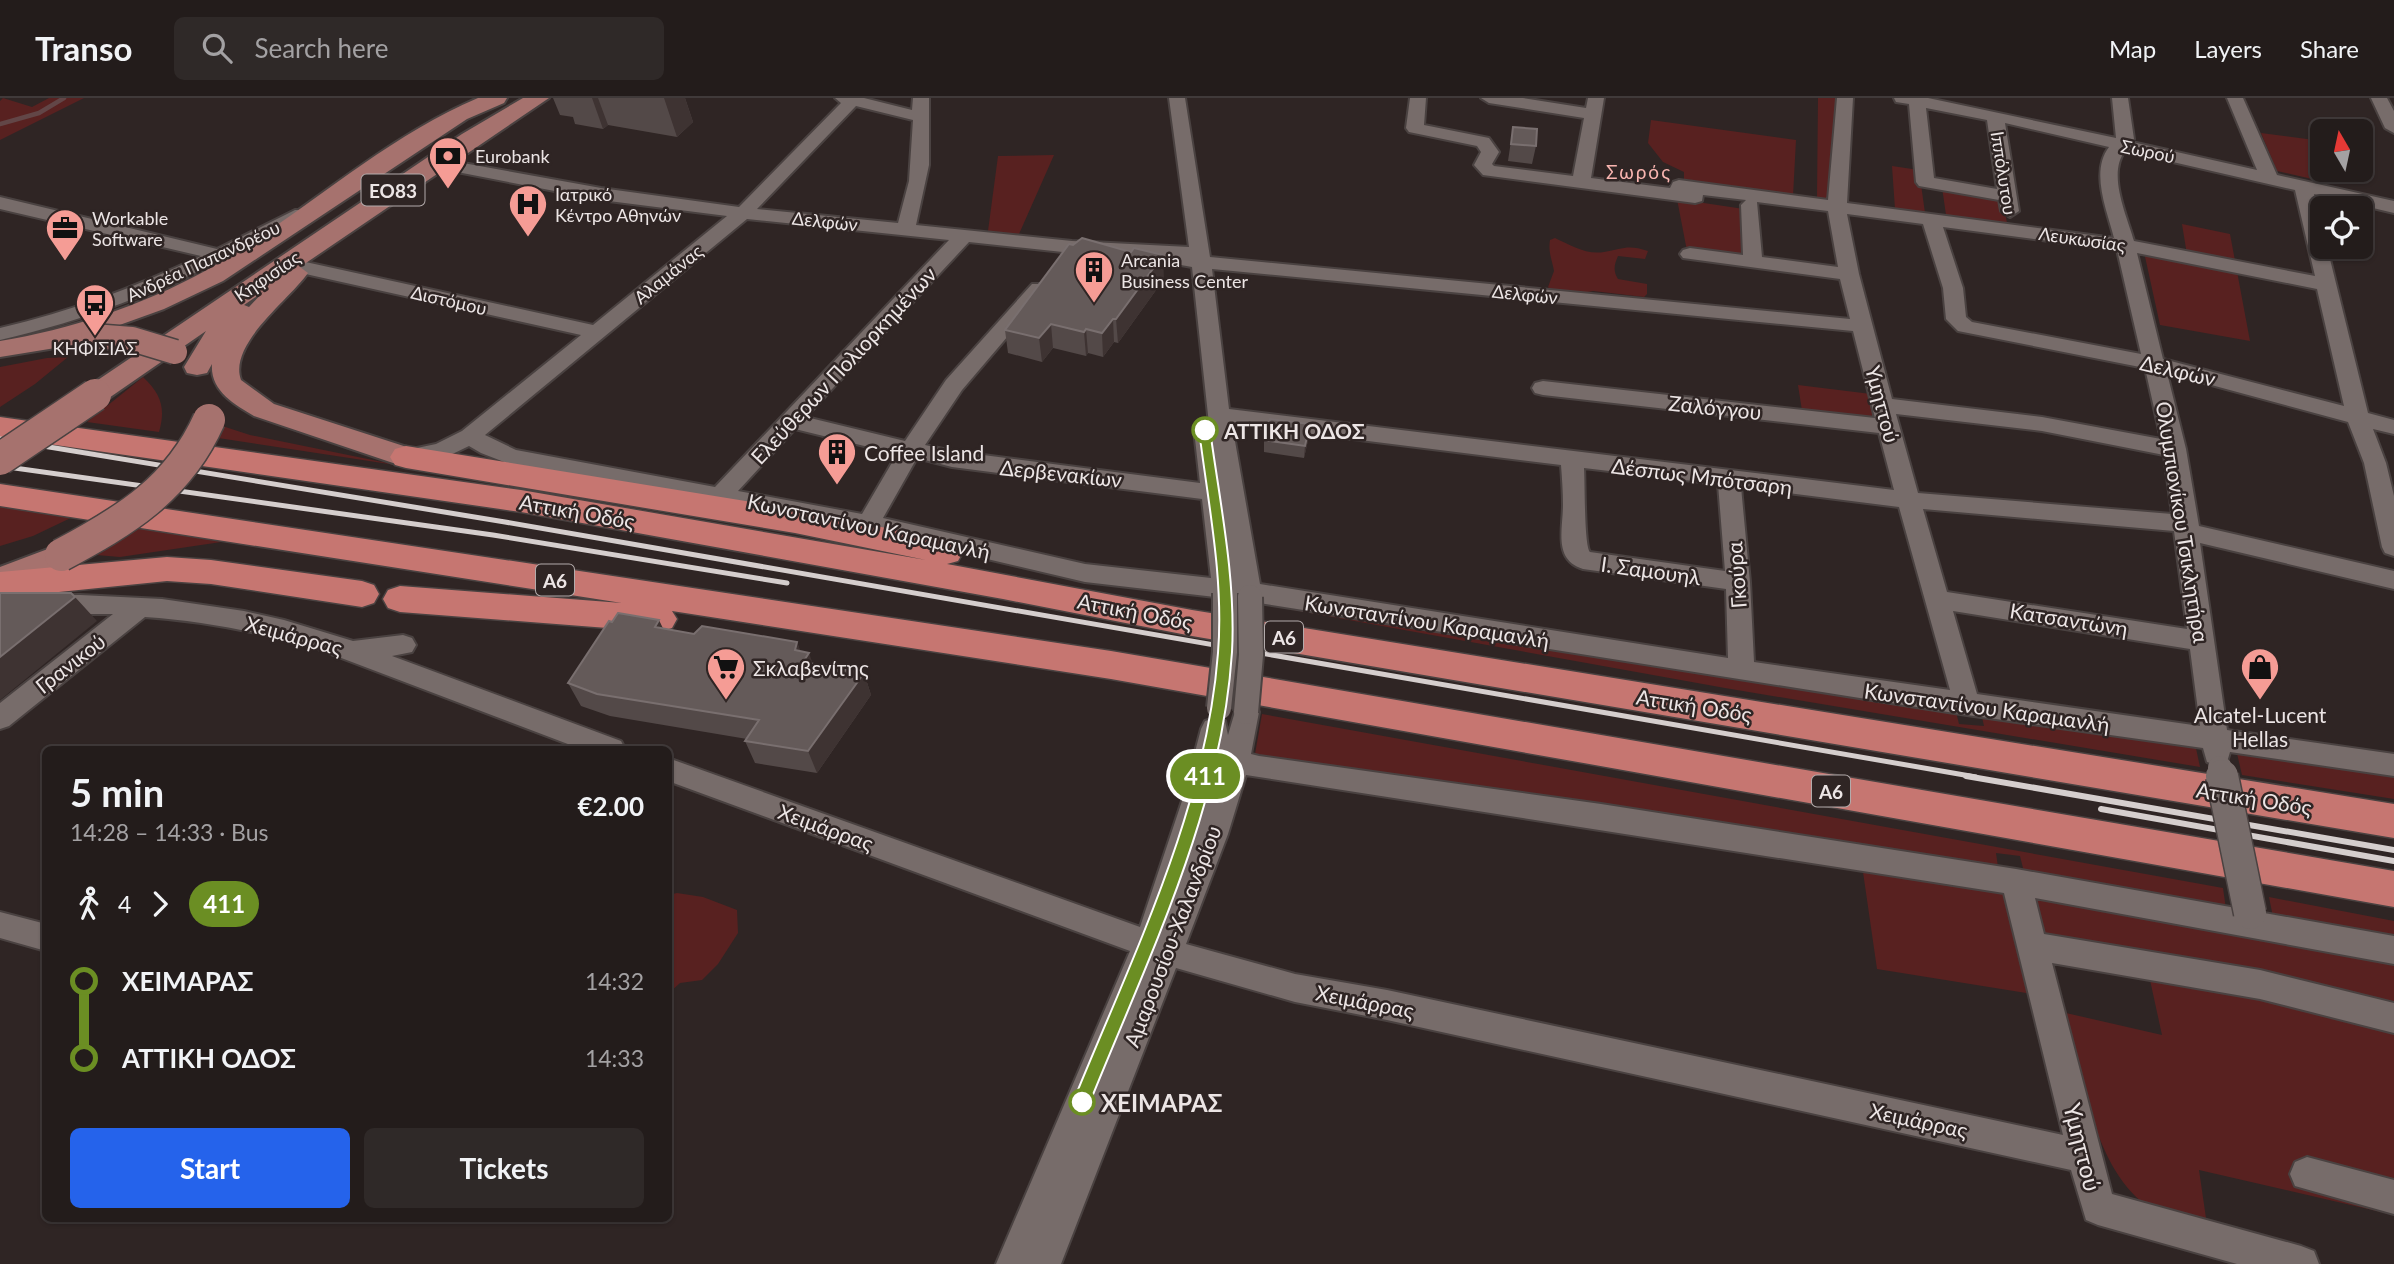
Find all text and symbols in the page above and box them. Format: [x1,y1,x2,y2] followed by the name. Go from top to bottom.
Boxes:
[174,17,664,80] search box
[35,28,132,68] text: Transo
[198,29,236,67] icon: search
[254,32,388,64] text: Search here
[2109,34,2156,63] text: Map
[2194,34,2262,63] text: Layers
[2300,34,2359,63] text: Share
[2310,119,2373,182] north arrow
[2310,119,2373,259] map controls
[1987,130,2021,216] street label: Ιππόλυτου
[427,135,469,190] bank icon: Eurobank
[2119,135,2177,167] street label: Σωρού
[475,145,551,167] place label: Eurobank
[1606,160,1672,183] district label: Σωρός
[362,174,424,206] road number: ΕΟ83
[507,183,549,238] hospital icon: Ιατρικό Κέντρο Αθηνών
[555,183,681,226] place label: Ιατρικό Κέντρο Αθηνών
[2310,196,2373,259] button: locate
[44,207,86,262] office icon: Workable Software
[92,207,168,250] place label: Workable Software
[791,207,859,235] street label: Δελφών
[123,216,283,306] street label: Ανδρέα Παπανδρέου
[2037,222,2127,256] street label: Λευκωσίας
[629,239,707,308] street label: Αλαμάνας
[230,246,305,306] street label: Κηφισίας
[1073,249,1115,304] building icon: Arcania Business Center
[1121,249,1249,292] place label: Arcania Business Center
[745,261,941,469] street label: Ελεύθερων Πολιορκημένων
[1491,280,1559,308] street label: Δελφών
[409,281,489,319] street label: Διστόμου
[74,282,116,337] bus stop icon: ΚΗΦΙΣΙΑΣ
[53,337,137,359] place label: ΚΗΦΙΣΙΑΣ
[2138,349,2218,391] street label: Δελφών
[1861,363,1905,445] street label: Υμηττού
[1667,390,1763,424] street label: Ζαλόγγου
[2152,400,2215,645] street label: Ολυμπιονίκου Τσικλητήρα
[1192,417,1218,443] marker: ΑΤΤΙΚΗ ΟΔΟΣ
[1223,418,1365,443] place label: ΑΤΤΙΚΗ ΟΔΟΣ
[816,431,858,486] building icon: Coffee Island
[864,440,984,465] place label: Coffee Island
[1610,453,1794,499] street label: Δέσπως Μπότσαρη
[999,454,1123,492] street label: Δερβενακίων
[745,488,993,564] street label: Κωνσταντίνου Καραμανλή
[517,489,637,533] street label: Αττική Οδός
[1721,540,1751,609] street label: Γκούρα
[1600,551,1703,589] street label: Ι. Σαμουηλ
[536,565,574,596] road number: Α6
[1075,588,1195,634] street label: Αττική Οδός
[1303,589,1551,653] street label: Κωνσταντίνου Καραμανλή
[2008,597,2130,641] street label: Κατσαντώνη
[243,610,345,660] street label: Χειμάρρας
[1265,622,1303,652] road number: Α6
[30,628,110,698] street label: Γρανικού
[705,646,747,701] supermarket icon: Σκλαβενίτης
[2239,646,2281,701] shop icon: Alcatel-Lucent Hellas
[753,655,869,680] place label: Σκλαβενίτης
[1863,677,2111,737] street label: Κωνσταντίνου Καραμανλή
[1635,684,1754,726] street label: Αττική Οδός
[2194,702,2327,751] place label: Alcatel-Lucent Hellas
[1165,753,1245,799] line badge: 411
[1184,761,1226,790] text: 411
[70,769,164,815] text: 5 min
[1812,776,1850,806] road number: Α6
[2195,777,2314,819] street label: Αττική Οδός
[578,790,644,822] text: €2.00
[775,798,877,856] street label: Χειμάρρας
[70,818,269,846] text: 14:28 – 14:33 · Bus
[1118,822,1226,1050] street label: Αμαρουσίου-Χαλανδρίου
[70,885,108,923] icon: walk
[141,885,179,923] icon: forward
[203,889,245,918] text: 411
[118,890,131,918] text: 4
[122,965,253,997] text: ΧΕΙΜΑΡΑΣ
[585,967,644,995] text: 14:32
[1314,979,1416,1023] street label: Χειμάρρας
[122,1042,296,1074] text: ΑΤΤΙΚΗ ΟΔΟΣ
[585,1044,644,1072] text: 14:33
[1101,1088,1222,1117] place label: ΧΕΙΜΑΡΑΣ
[1069,1089,1095,1115] marker: ΧΕΙΜΑΡΑΣ
[1868,1097,1970,1143] street label: Χειμάρρας
[2058,1100,2108,1194] street label: Υμηττού
[70,1128,350,1208] button: Start
[364,1128,644,1208] button: Tickets

